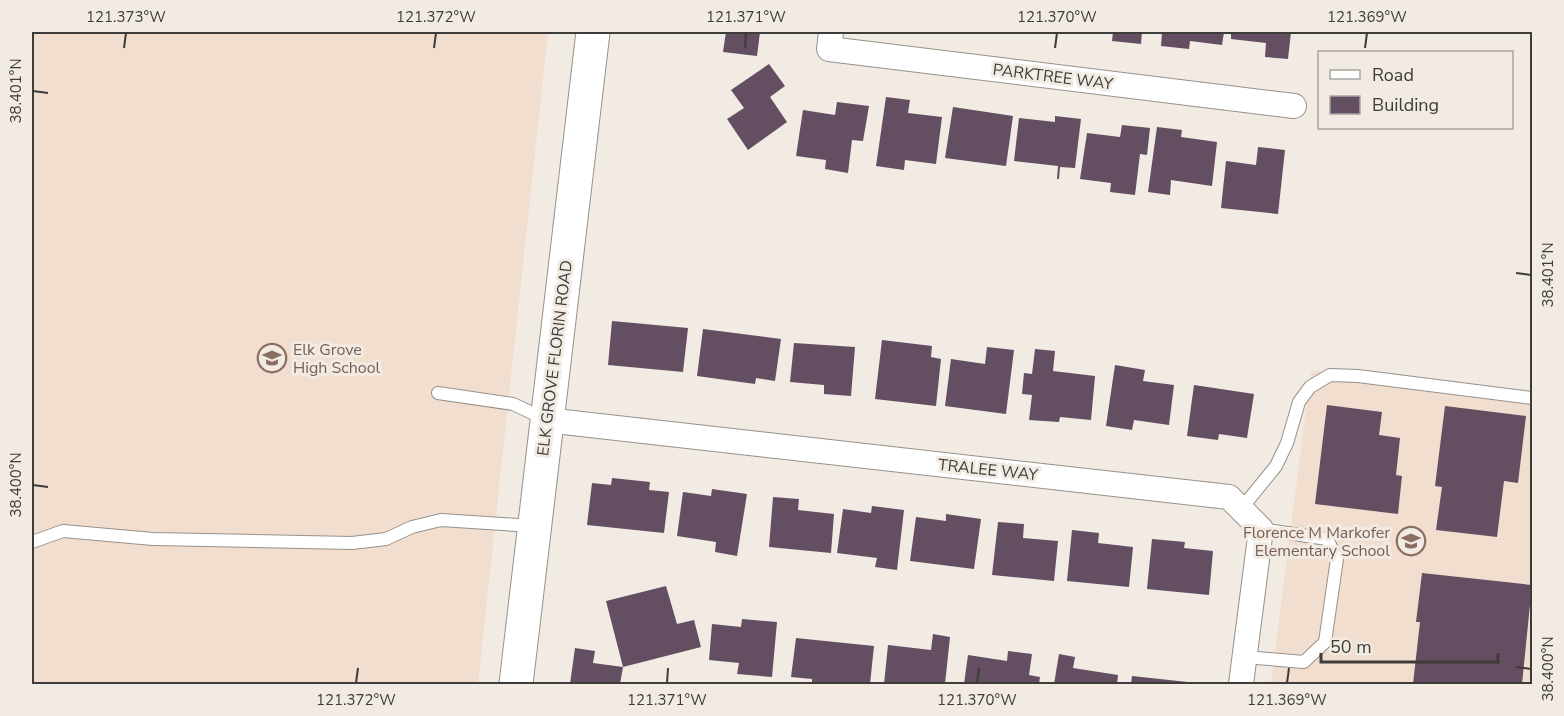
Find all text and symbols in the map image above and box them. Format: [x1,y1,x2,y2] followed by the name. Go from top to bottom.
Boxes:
[86,7,166,27] text: 121.373°W
[396,7,476,27] text: 121.372°W
[706,7,786,27] text: 121.371°W
[1017,7,1097,27] text: 121.370°W
[1327,7,1407,27] text: 121.369°W
[1318,51,1513,129] legend
[6,58,26,124] text: 38.401°N
[992,59,1115,95] street label: PARKTREE WAY
[1372,63,1414,87] text: Road
[1372,93,1439,117] text: Building
[1538,242,1558,308] text: 38.401°N
[532,259,578,457] street label: ELK GROVE FLORIN ROAD
[293,339,381,379] place label: Elk Grove High School
[256,342,288,374] school or university icon: Elk Grove High School
[6,452,26,518] text: 38.400°N
[937,454,1039,486] street label: TRALEE WAY
[1243,522,1390,562] place label: Florence M Markofer Elementary School
[1395,525,1427,557] school or university icon: Florence M Markofer Elementary School
[1321,626,1498,664] scale bar
[1330,635,1372,659] text: 50 m
[1538,636,1558,702] text: 38.400°N
[316,690,396,710] text: 121.372°W
[627,690,707,710] text: 121.371°W
[937,690,1017,710] text: 121.370°W
[1247,690,1327,710] text: 121.369°W

